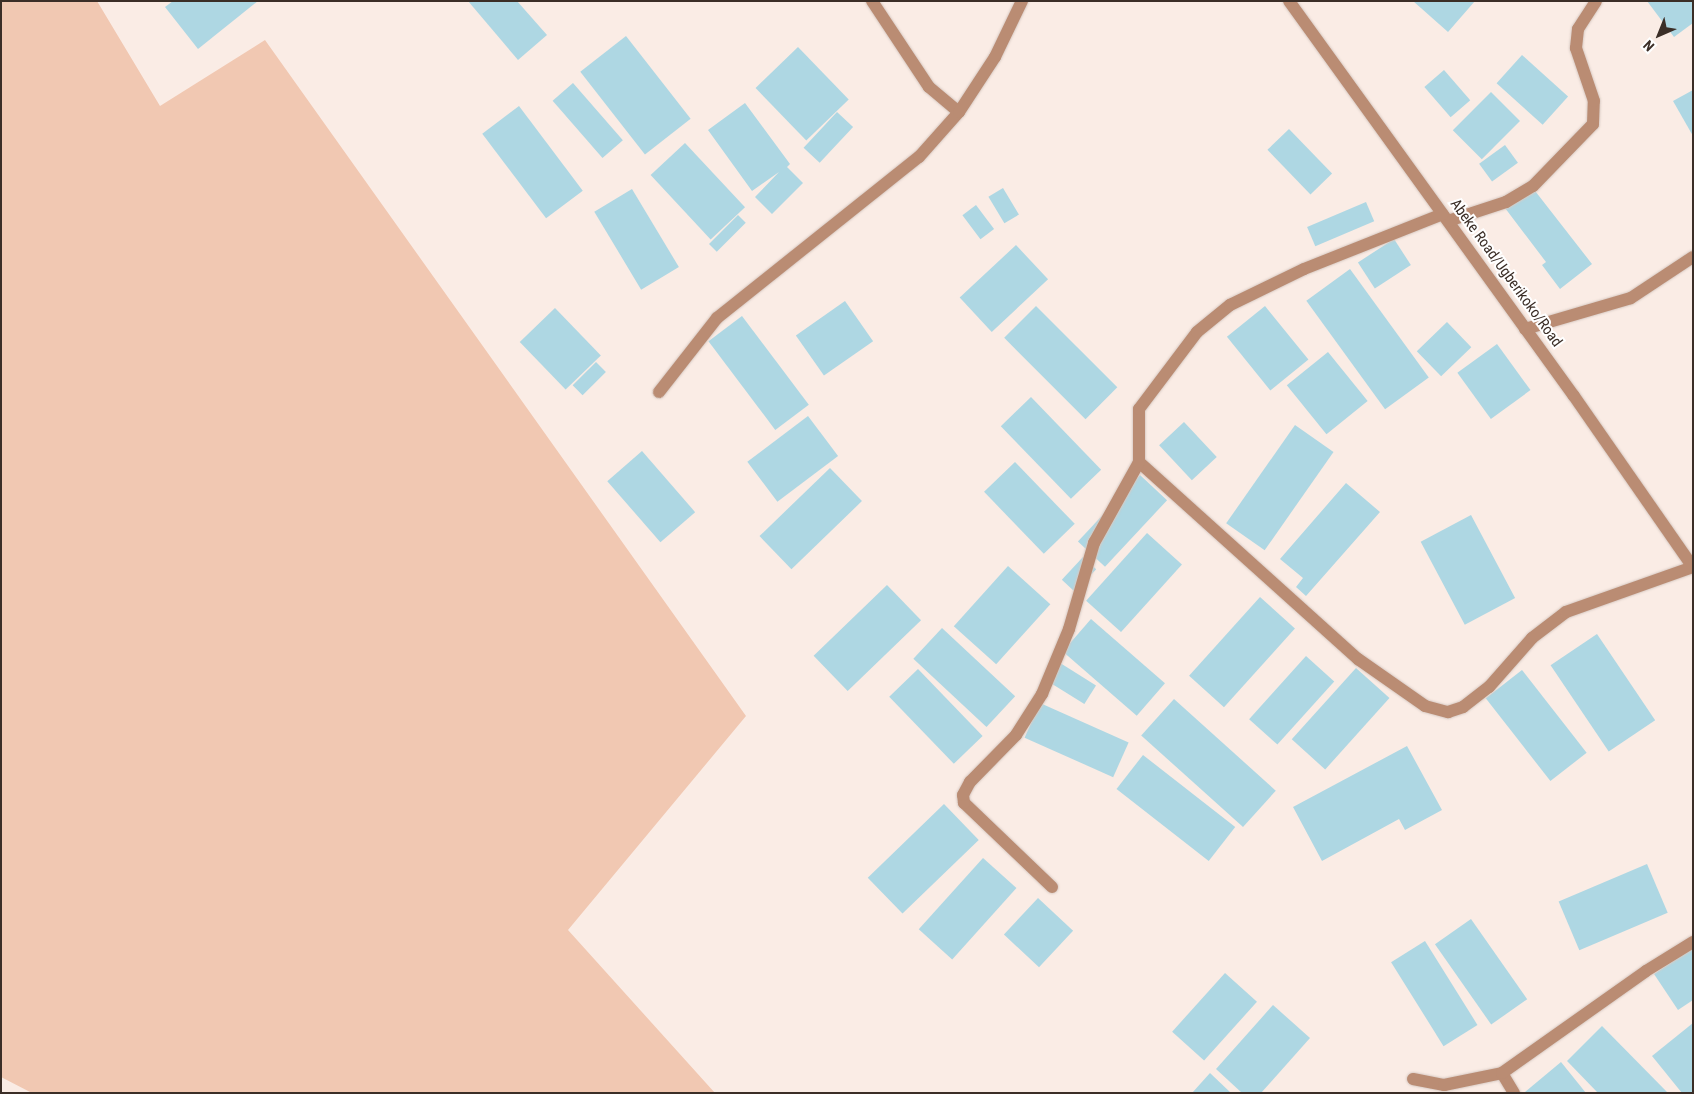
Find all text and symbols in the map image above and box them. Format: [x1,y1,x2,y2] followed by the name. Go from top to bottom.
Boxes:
[1634,10,1684,60] north arrow
[1640,37,1657,55] text: N
[1446,196,1566,350] street label: Abeke Road/Ugberikoko/Road

